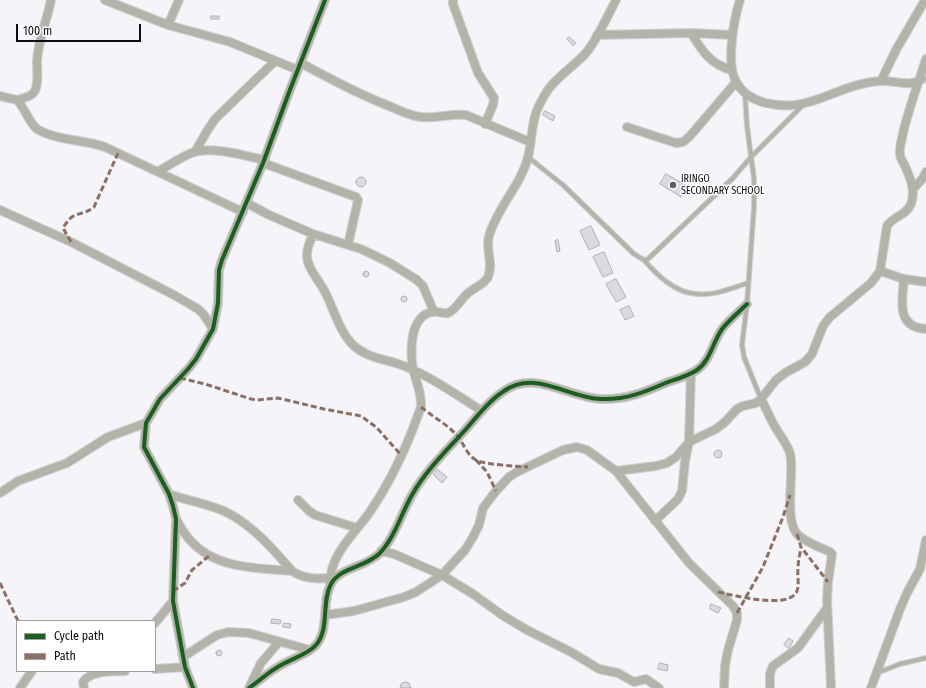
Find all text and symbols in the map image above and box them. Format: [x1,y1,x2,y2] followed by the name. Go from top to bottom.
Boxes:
[18,16,143,42] scale bar
[23,24,52,38] text: 100 m
[681,173,764,196] place label: IRINGO SECONDARY SCHOOL
[668,180,678,190] marker: IRINGO SECONDARY SCHOOL
[16,620,156,672] legend
[54,629,104,643] text: Cycle path
[54,649,76,663] text: Path

